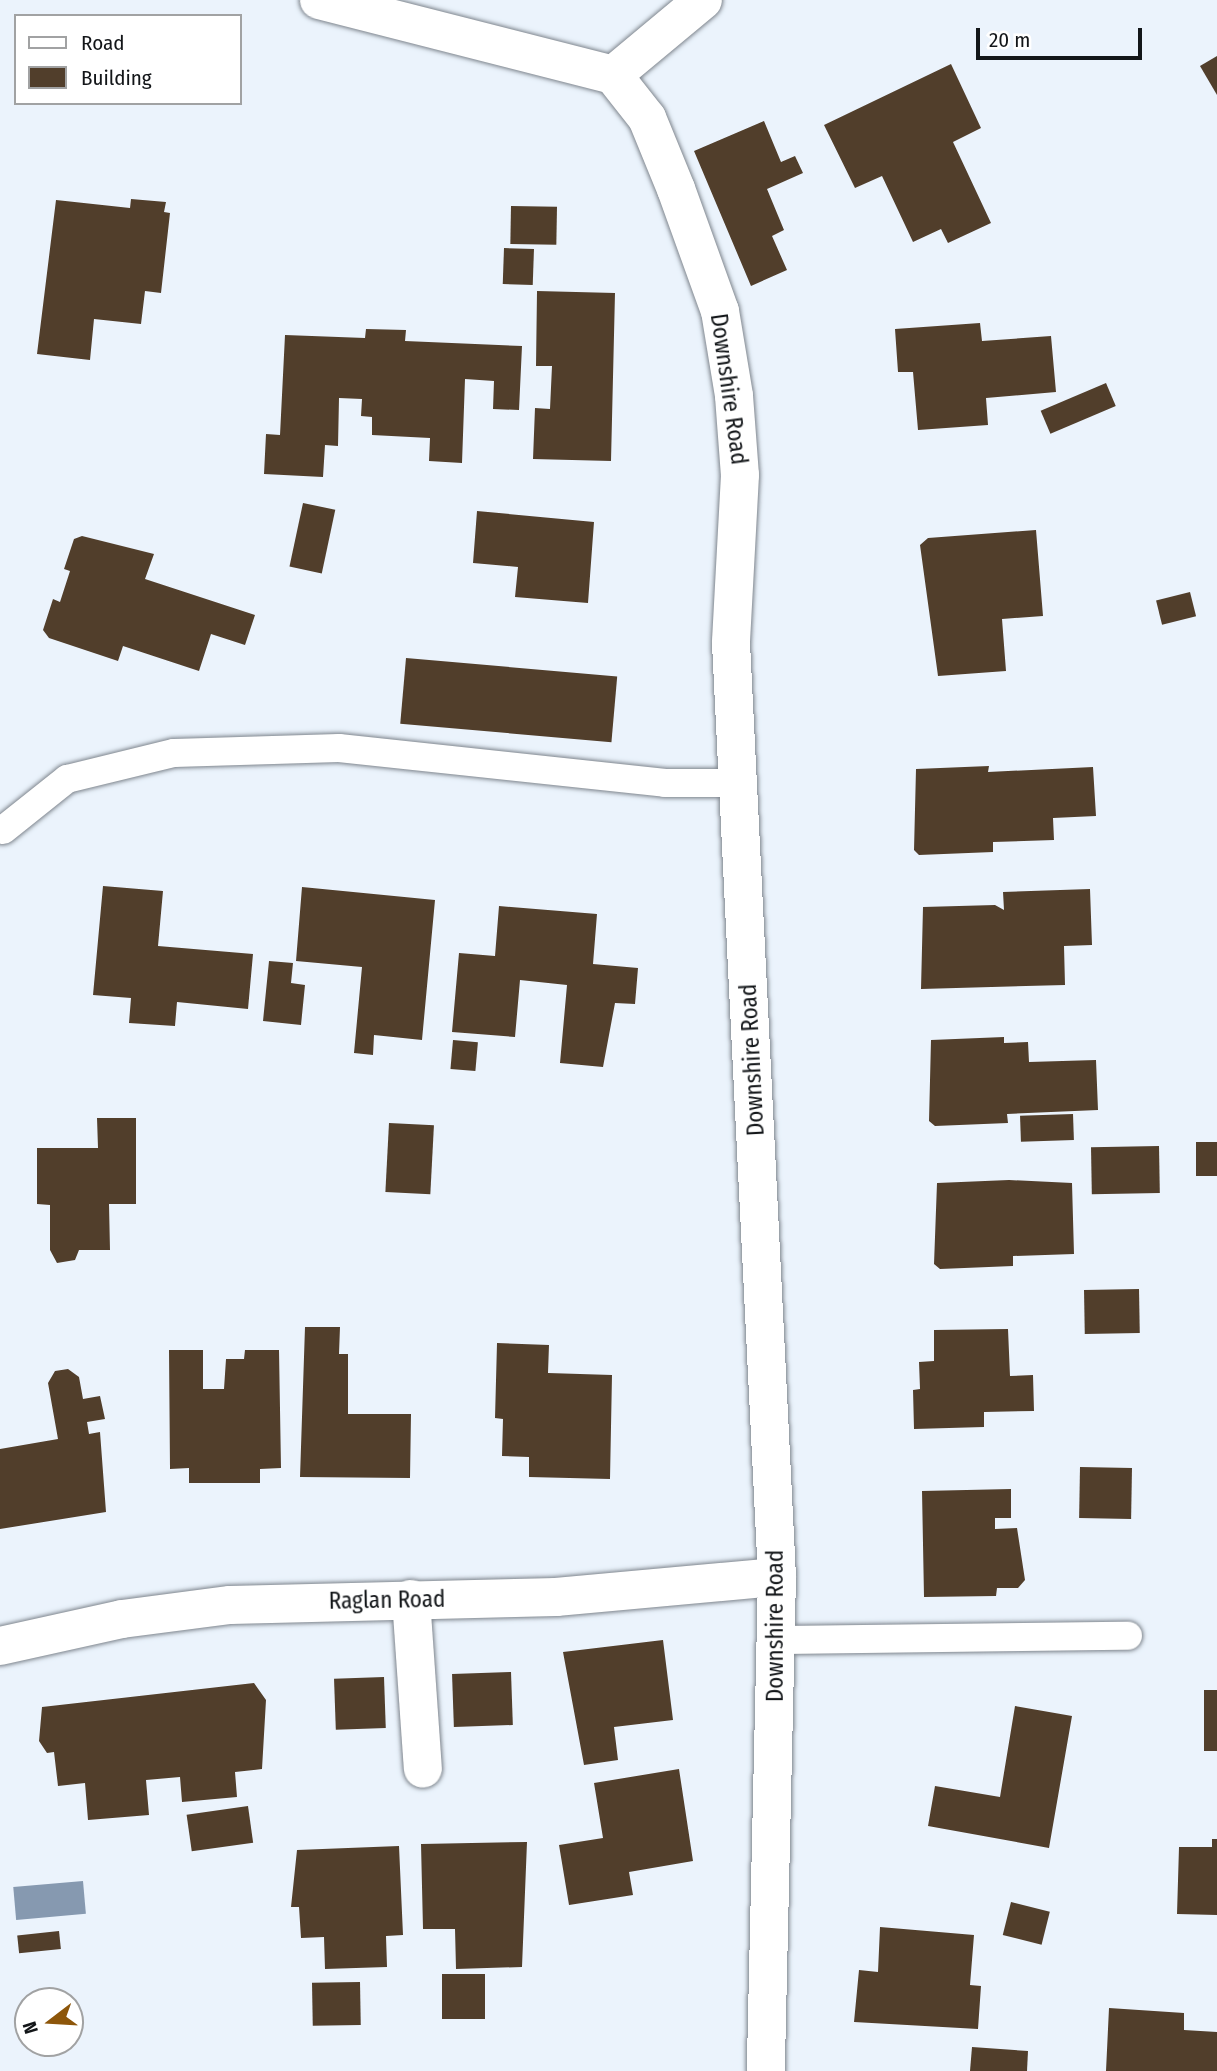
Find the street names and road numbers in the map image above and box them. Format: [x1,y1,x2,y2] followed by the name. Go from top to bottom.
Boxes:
[705,312,753,466] street label: Downshire Road
[734,983,770,1137] street label: Downshire Road
[761,1550,789,1702] street label: Downshire Road
[328,1585,446,1615] street label: Raglan Road

